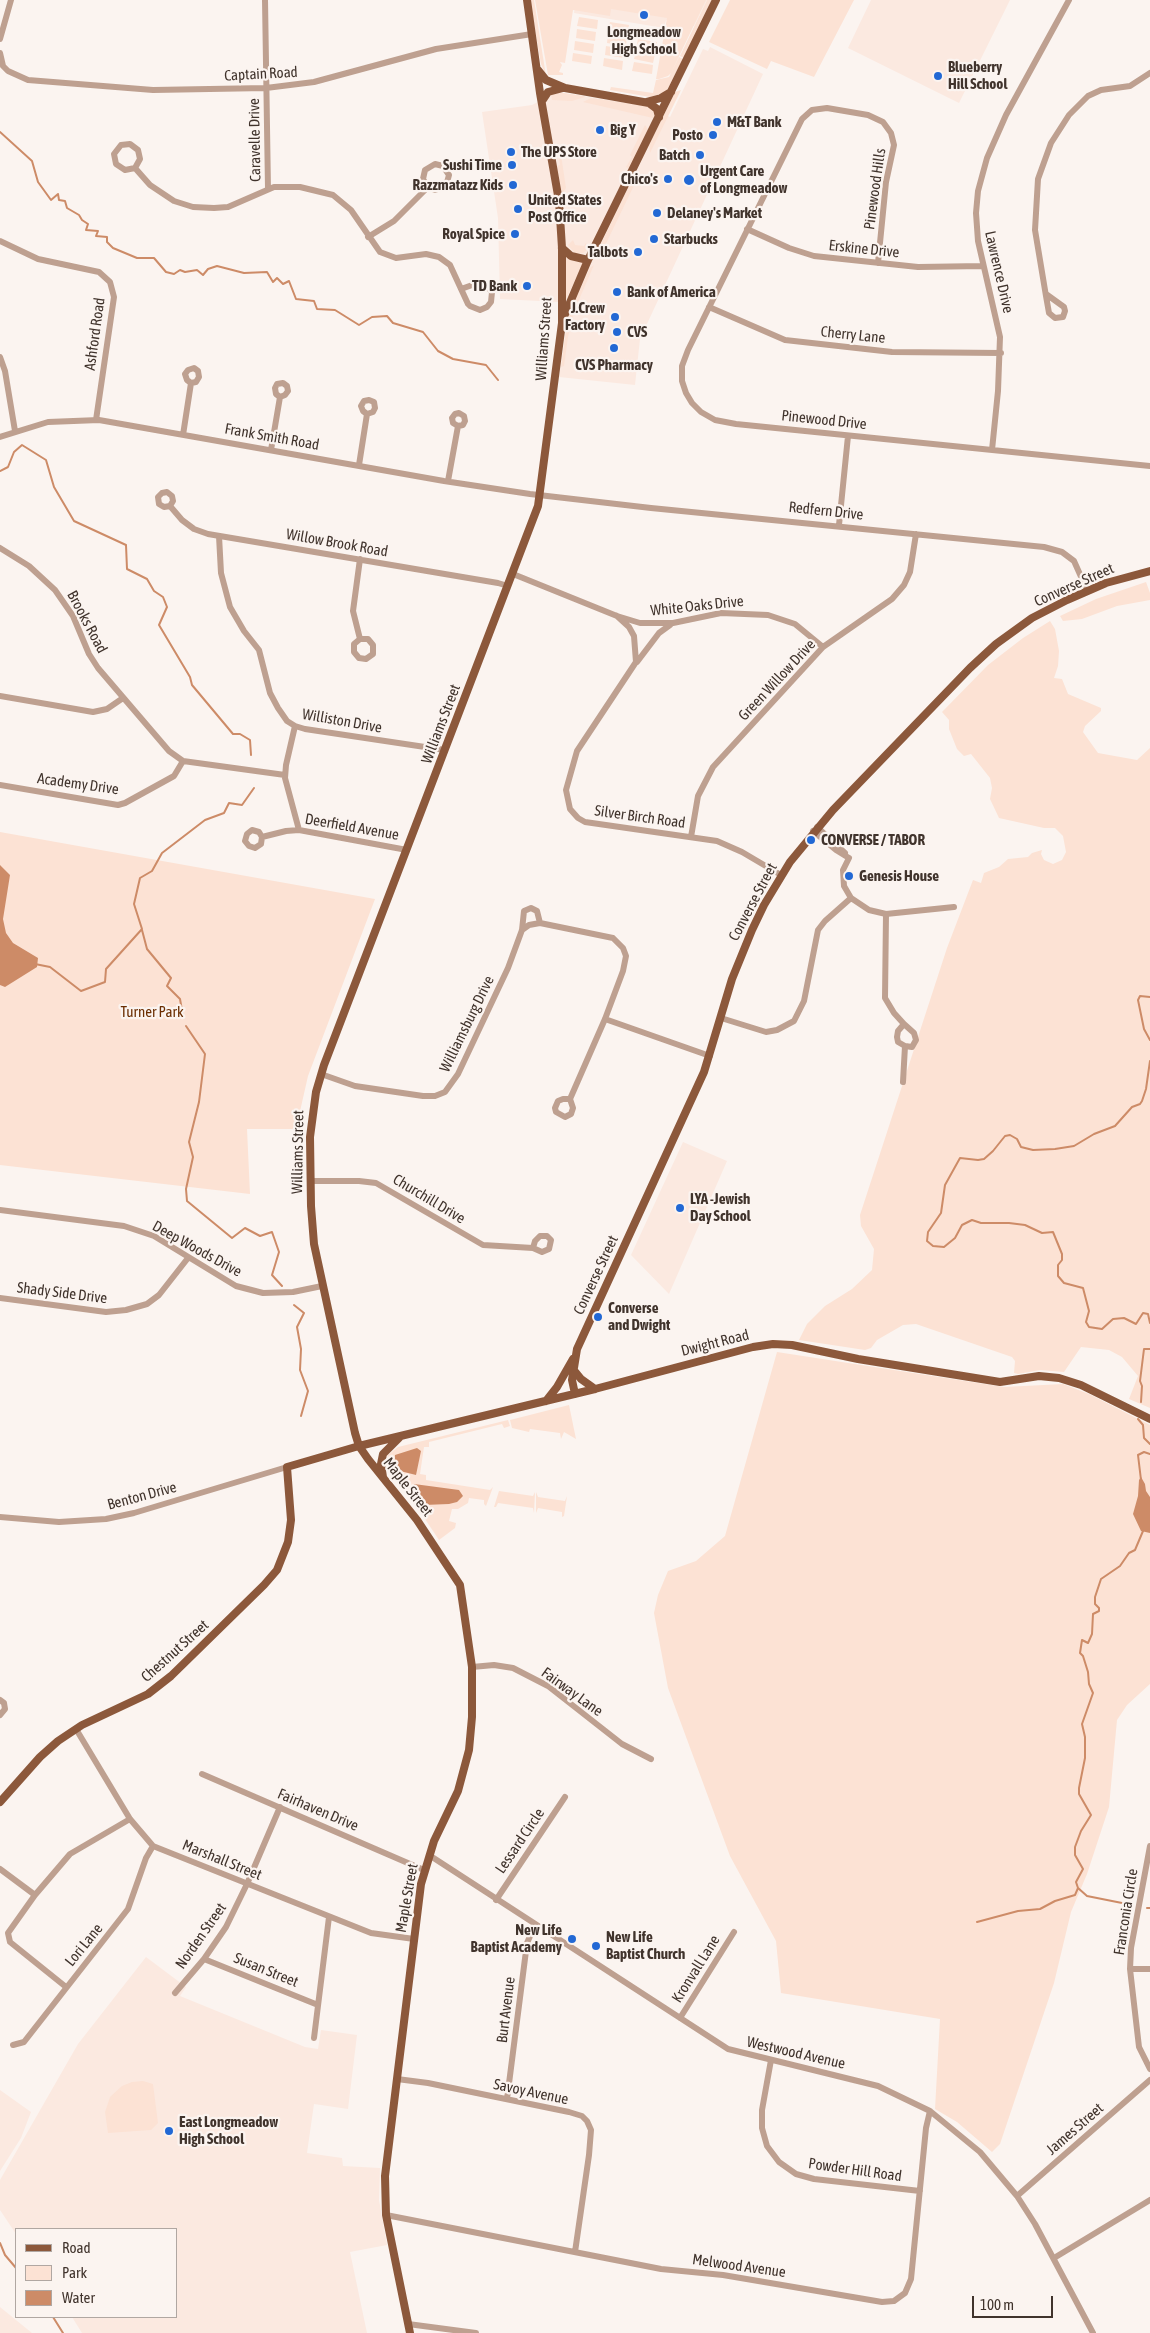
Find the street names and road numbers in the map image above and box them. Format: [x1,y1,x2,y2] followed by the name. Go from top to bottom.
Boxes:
[224,63,298,85] street label: Captain Road
[245,98,265,182] street label: Caravelle Drive
[860,147,890,231] street label: Pinewood Hills
[981,229,1017,315] street label: Lawrence Drive
[828,236,900,262] street label: Erskine Drive
[81,296,109,372] street label: Ashford Road
[532,297,556,381] street label: Williams Street
[820,323,886,347] street label: Cherry Lane
[780,407,868,433] street label: Pinewood Drive
[223,420,321,454] street label: Frank Smith Road
[788,498,864,524] street label: Redfern Drive
[285,525,389,561] street label: Willow Brook Road
[1031,559,1117,611] street label: Converse Street
[63,588,111,656] street label: Brooks Road
[650,592,744,620] street label: White Oaks Drive
[735,636,819,724] street label: Green Willow Drive
[418,682,464,766] street label: Williams Street
[301,705,383,737] street label: Williston Drive
[36,769,120,799] street label: Academy Drive
[593,802,687,832] street label: Silver Birch Road
[304,810,400,844] street label: Deerfield Avenue
[725,860,781,944] street label: Converse Street
[436,973,498,1075] street label: Williamsburg Drive
[288,1110,308,1194] street label: Williams Street
[390,1170,468,1228] street label: Churchill Drive
[149,1217,245,1281] street label: Deep Woods Drive
[570,1232,622,1318] street label: Converse Street
[16,1279,108,1307] street label: Shady Side Drive
[679,1326,751,1360] street label: Dwight Road
[379,1454,437,1520] street label: Maple Street
[105,1478,179,1514] street label: Benton Drive
[138,1616,212,1686] street label: Chestnut Street
[538,1664,606,1720] street label: Fairway Lane
[275,1785,361,1835] street label: Fairhaven Drive
[492,1805,548,1877] street label: Lessard Circle
[180,1836,264,1884] street label: Marshall Street
[392,1862,422,1934] street label: Maple Street
[1110,1867,1142,1957] street label: Franconia Circle
[172,1900,230,1972] street label: Norden Street
[61,1920,107,1970] street label: Lori Lane
[668,1932,724,2006] street label: Kronvall Lane
[231,1949,301,1991] street label: Susan Street
[493,1976,519,2044] street label: Burt Avenue
[745,2033,847,2073] street label: Westwood Avenue
[492,2075,570,2109] street label: Savoy Avenue
[1043,2099,1107,2159] street label: James Street
[807,2155,903,2185] street label: Powder Hill Road
[691,2251,787,2281] street label: Melwood Avenue

